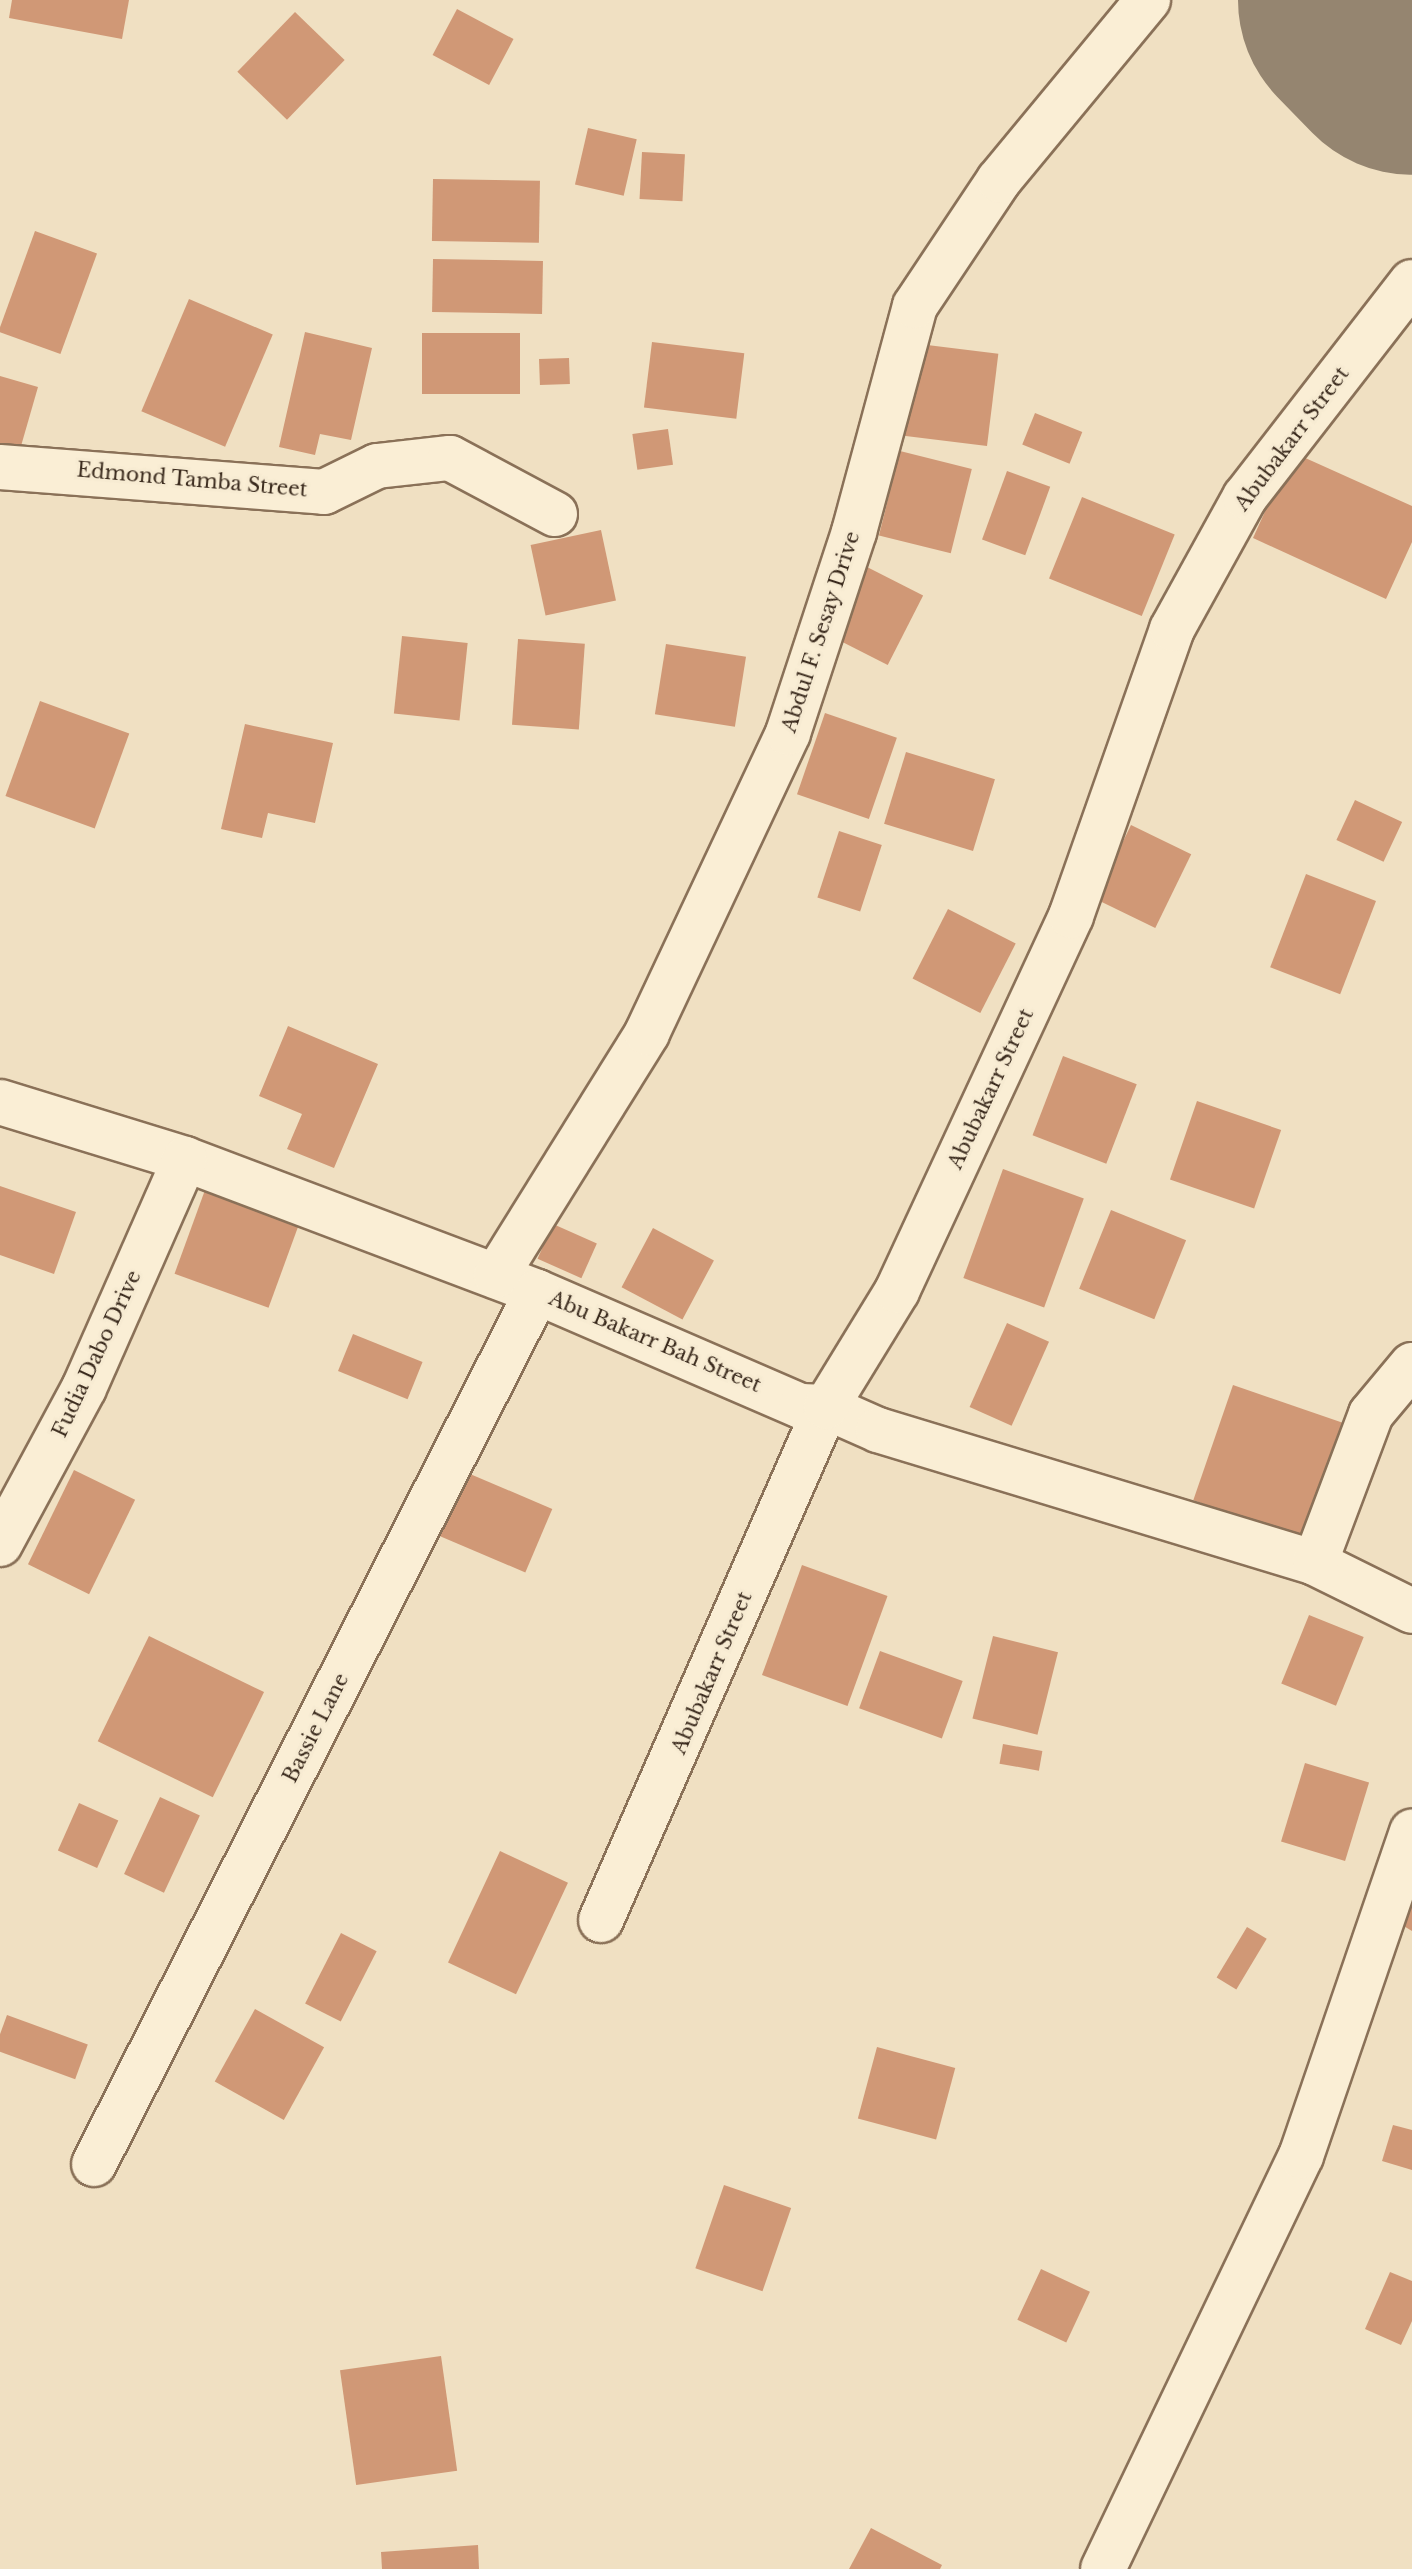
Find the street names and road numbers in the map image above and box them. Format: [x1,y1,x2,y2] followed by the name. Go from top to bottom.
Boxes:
[1230,362,1354,516] street label: Abubakarr Street
[75,458,309,502] street label: Edmond Tamba Street
[777,528,865,736] street label: Abdul F. Sesay Drive
[943,1005,1039,1173] street label: Abubakarr Street
[48,1267,146,1441] street label: Fudia Dabo Drive
[545,1286,765,1398] street label: Abu Bakarr Bah Street
[667,1588,757,1758] street label: Abubakarr Street
[278,1669,354,1787] street label: Bassie Lane

